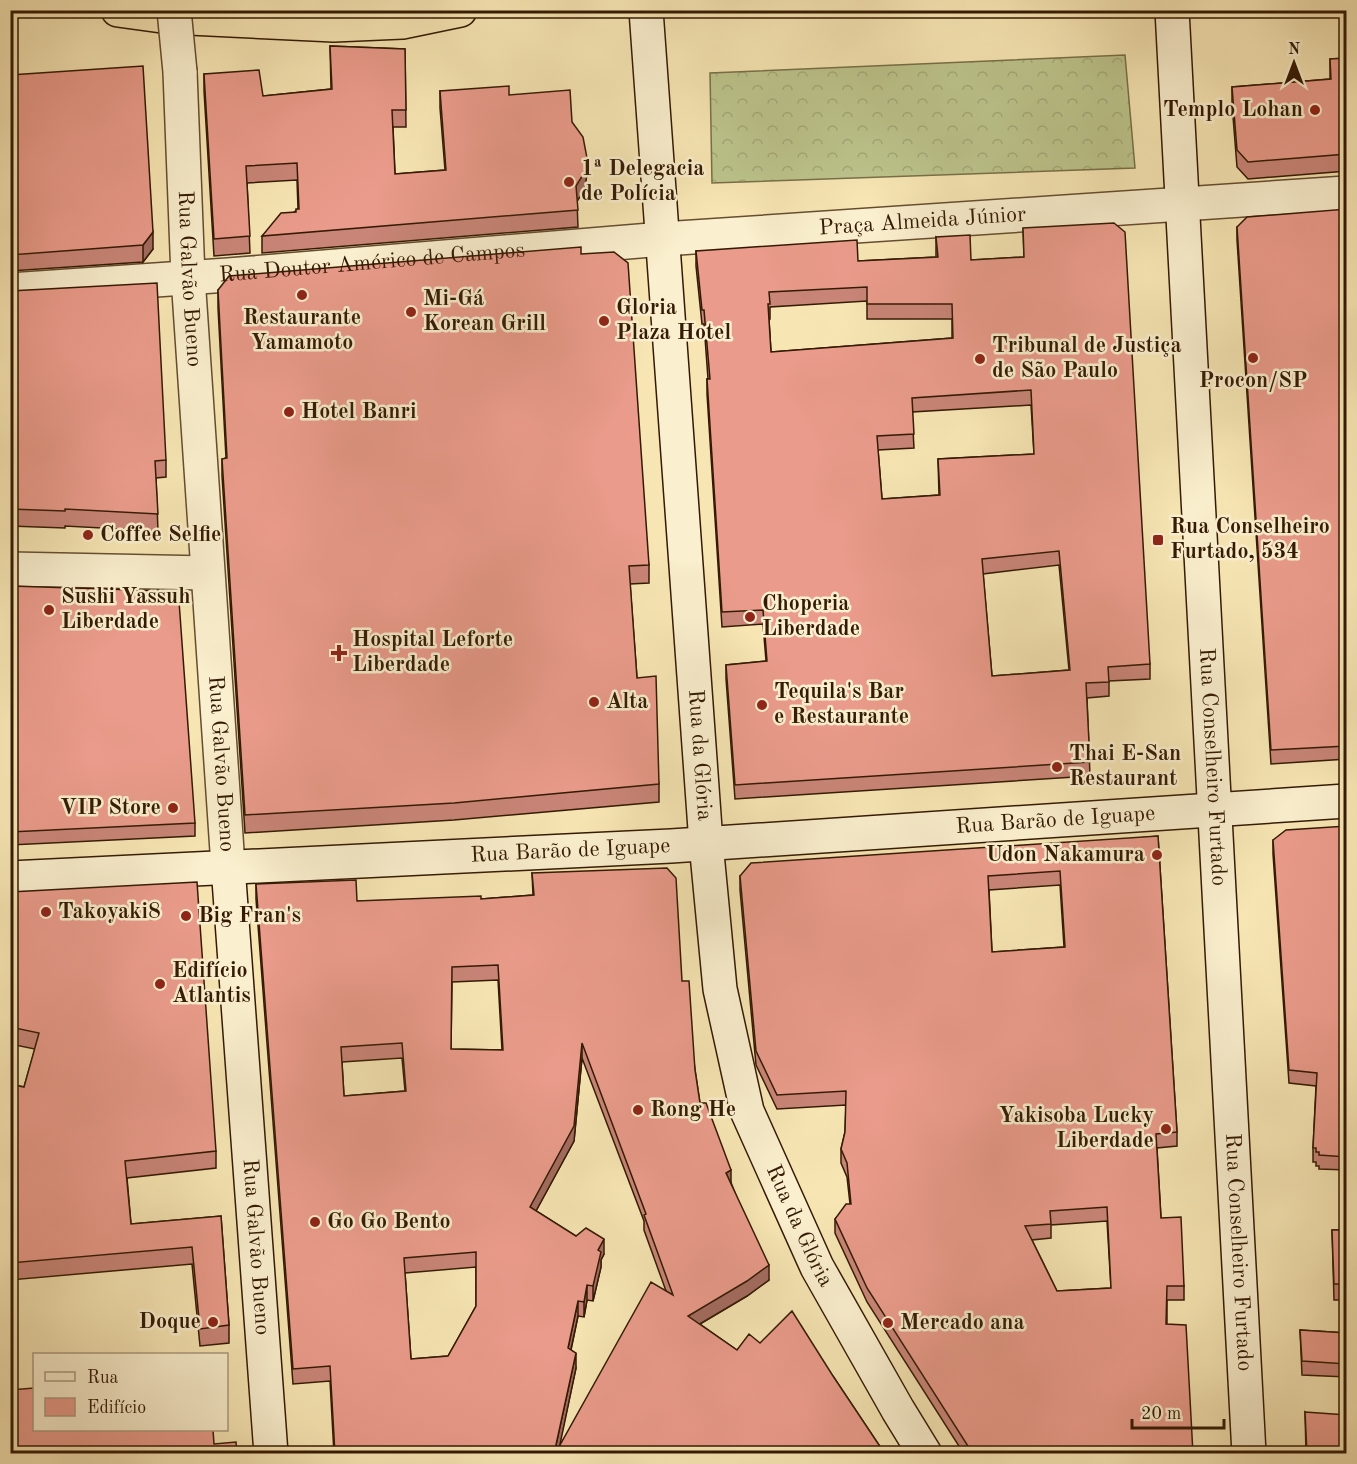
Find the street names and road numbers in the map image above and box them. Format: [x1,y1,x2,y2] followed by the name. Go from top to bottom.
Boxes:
[174,190,205,368] street label: Rua Galvão Bueno
[818,204,1027,239] street label: Praça Almeida Júnior
[218,239,526,287] street label: Rua Doutor Américo de Campos
[1195,647,1230,887] street label: Rua Conselheiro Furtado
[204,675,238,853] street label: Rua Galvão Bueno
[684,689,715,822] street label: Rua da Glória
[955,803,1156,838] street label: Rua Barão de Iguape
[470,835,671,867] street label: Rua Barão de Iguape
[1221,1133,1256,1372] street label: Rua Conselheiro Furtado
[238,1158,273,1336] street label: Rua Galvão Bueno
[762,1162,837,1291] street label: Rua da Glória

